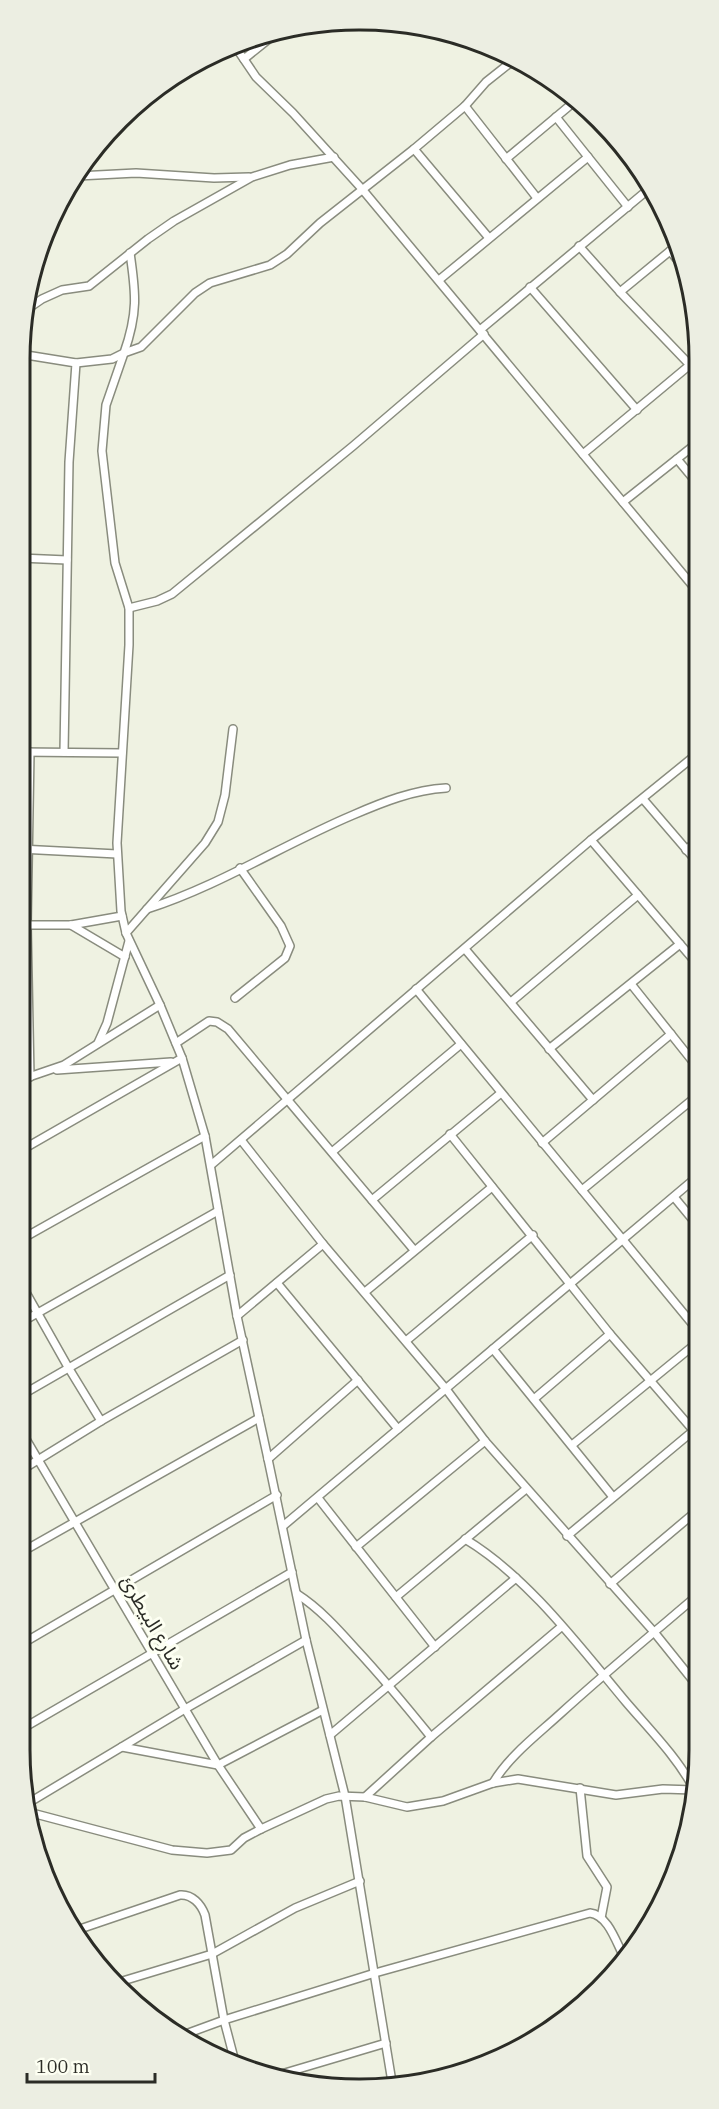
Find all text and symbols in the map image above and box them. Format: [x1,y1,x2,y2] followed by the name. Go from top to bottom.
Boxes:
[113,1570,191,1675] street label: شارع البيطرئ
[27,2046,154,2084] scale bar
[36,2055,90,2078] text: 100 m

